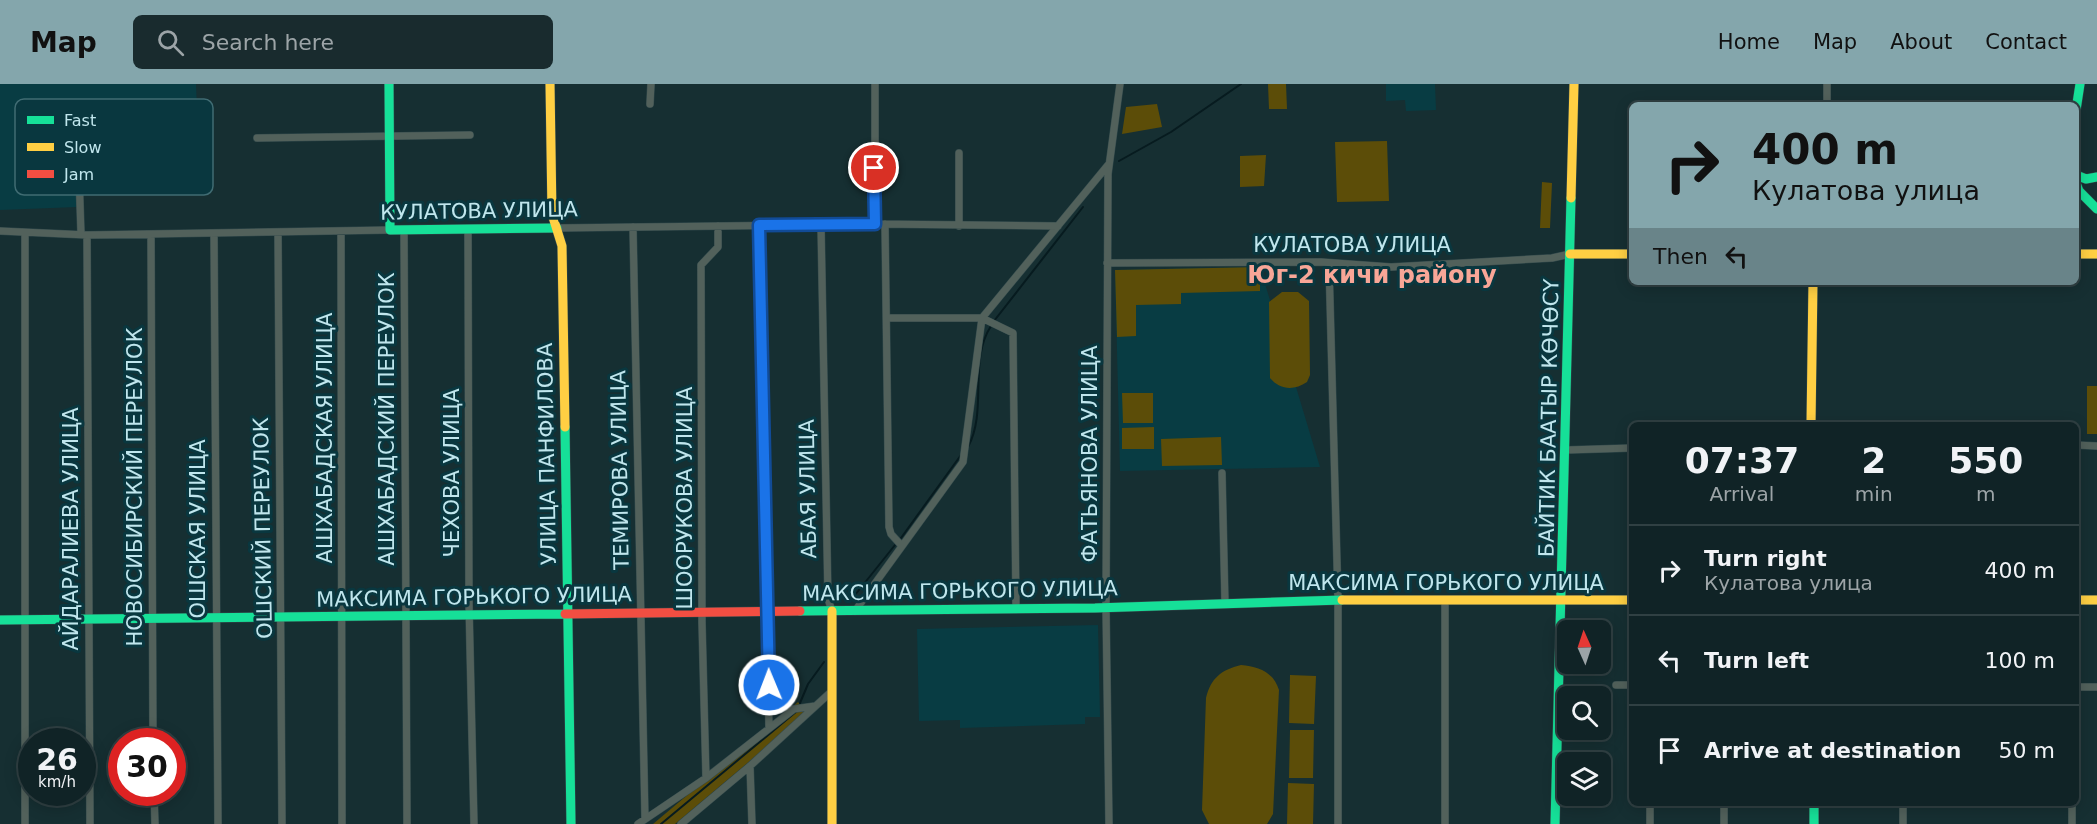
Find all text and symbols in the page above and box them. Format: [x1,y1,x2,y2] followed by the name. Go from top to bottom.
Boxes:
[133,15,553,69] search box
[30,26,97,59] text: Map
[154,26,187,59] icon: search
[202,30,334,55] text: Search here
[1718,30,1780,54] text: Home
[1813,30,1857,54] text: Map
[1890,30,1952,54] text: About
[1985,30,2067,54] text: Contact
[15,99,213,195] legend
[64,111,96,130] text: Fast
[1752,125,1898,174] text: 400 m
[1653,126,1731,204] icon: right
[64,138,101,157] text: Slow
[848,142,899,193] pin
[857,151,890,184] icon: arrive
[63,165,94,184] text: Jam
[1752,175,1980,206] text: Кулатова улица
[380,197,579,225] street label: КУЛАТОВА УЛИЦА
[1253,233,1451,257] street label: КУЛАТОВА УЛИЦА
[1720,240,1753,273] icon: left
[1653,244,1708,269] text: Then
[1247,261,1497,289] district label: Юг-2 кичи району
[374,272,399,566] street label: АШХАБАДСКИЙ ПЕРЕУЛОК
[1534,278,1563,557] street label: БАЙТИК БААТЫР КӨЧӨСҮ
[313,312,337,563] street label: АШХАБАДСКАЯ УЛИЦА
[122,327,147,647] street label: НОВОСИБИРСКИЙ ПЕРЕУЛОК
[533,342,561,565] street label: УЛИЦА ПАНФИЛОВА
[1078,345,1102,563] street label: ФАТЬЯНОВА УЛИЦА
[606,369,634,571] street label: ТЕМИРОВА УЛИЦА
[673,386,697,609] street label: ШООРУКОВА УЛИЦА
[440,388,464,558] street label: ЧЕХОВА УЛИЦА
[58,407,83,651] street label: АЙДАРАЛИЕВА УЛИЦА
[248,417,277,639] street label: ОШСКИЙ ПЕРЕУЛОК
[795,418,821,559] street label: АБАЯ УЛИЦА
[186,439,210,619] street label: ОШСКАЯ УЛИЦА
[1685,440,1799,481] text: 07:37
[1861,440,1886,481] text: 2
[1948,440,2023,481] text: 550
[1709,482,1774,506] text: Arrival
[1855,482,1893,506] text: min
[1976,482,1996,506] text: m
[1704,546,1827,571] text: Turn right
[1653,554,1686,587] icon: right
[1985,558,2055,583] text: 400 m
[1288,571,1605,595] street label: МАКСИМА ГОРЬКОГО УЛИЦА
[1704,571,1873,595] text: Кулатова улица
[802,576,1119,606] street label: МАКСИМА ГОРЬКОГО УЛИЦА
[316,582,633,612] street label: МАКСИМА ГОРЬКОГО УЛИЦА
[1557,620,1611,674] north arrow
[1557,620,1611,806] map controls
[1653,644,1686,677] icon: left
[1704,648,1809,673] text: Turn left
[1985,648,2055,673] text: 100 m
[737,653,801,717] position arrow
[1557,686,1611,740] button: search
[108,728,186,806] speed limit sign: 30
[1653,734,1686,767] icon: arrive
[1704,738,1961,763] text: Arrive at destination
[1999,738,2055,763] text: 50 m
[36,742,78,777] text: 26
[1557,752,1611,806] button: layers
[38,773,76,791] text: km/h

